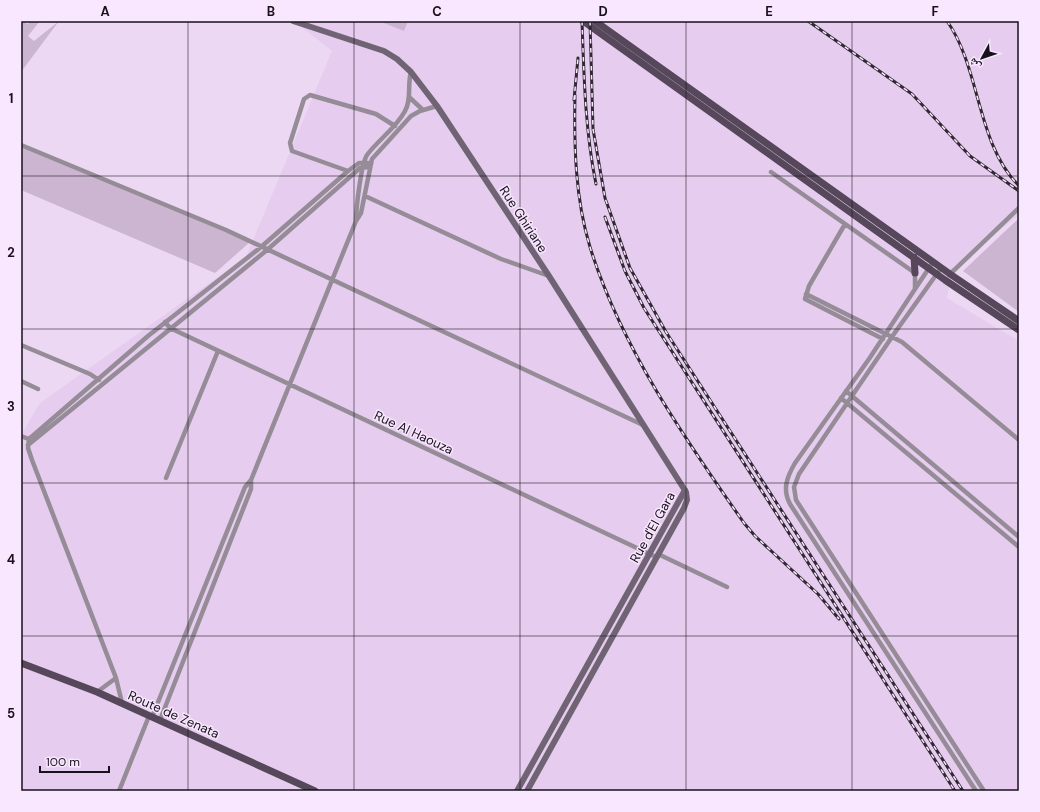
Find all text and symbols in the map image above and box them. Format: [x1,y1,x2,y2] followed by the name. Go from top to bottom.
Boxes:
[100,3,110,20] text: A
[267,3,275,20] text: B
[432,3,442,20] text: C
[598,3,608,20] text: D
[765,3,773,20] text: E
[931,3,939,20] text: F
[962,38,1002,78] north arrow
[965,55,984,73] text: ش
[9,90,13,107] text: 1
[496,183,551,256] street label: Rue Ghiriane
[7,244,15,261] text: 2
[7,398,15,415] text: 3
[372,407,456,458] street label: Rue Al Haouza
[626,489,679,566] street label: Rue d'El Gara
[7,551,15,568] text: 4
[125,687,222,742] street label: Route de Zenata
[7,705,15,722] text: 5
[40,748,109,774] scale bar
[46,754,80,770] text: 100 m

